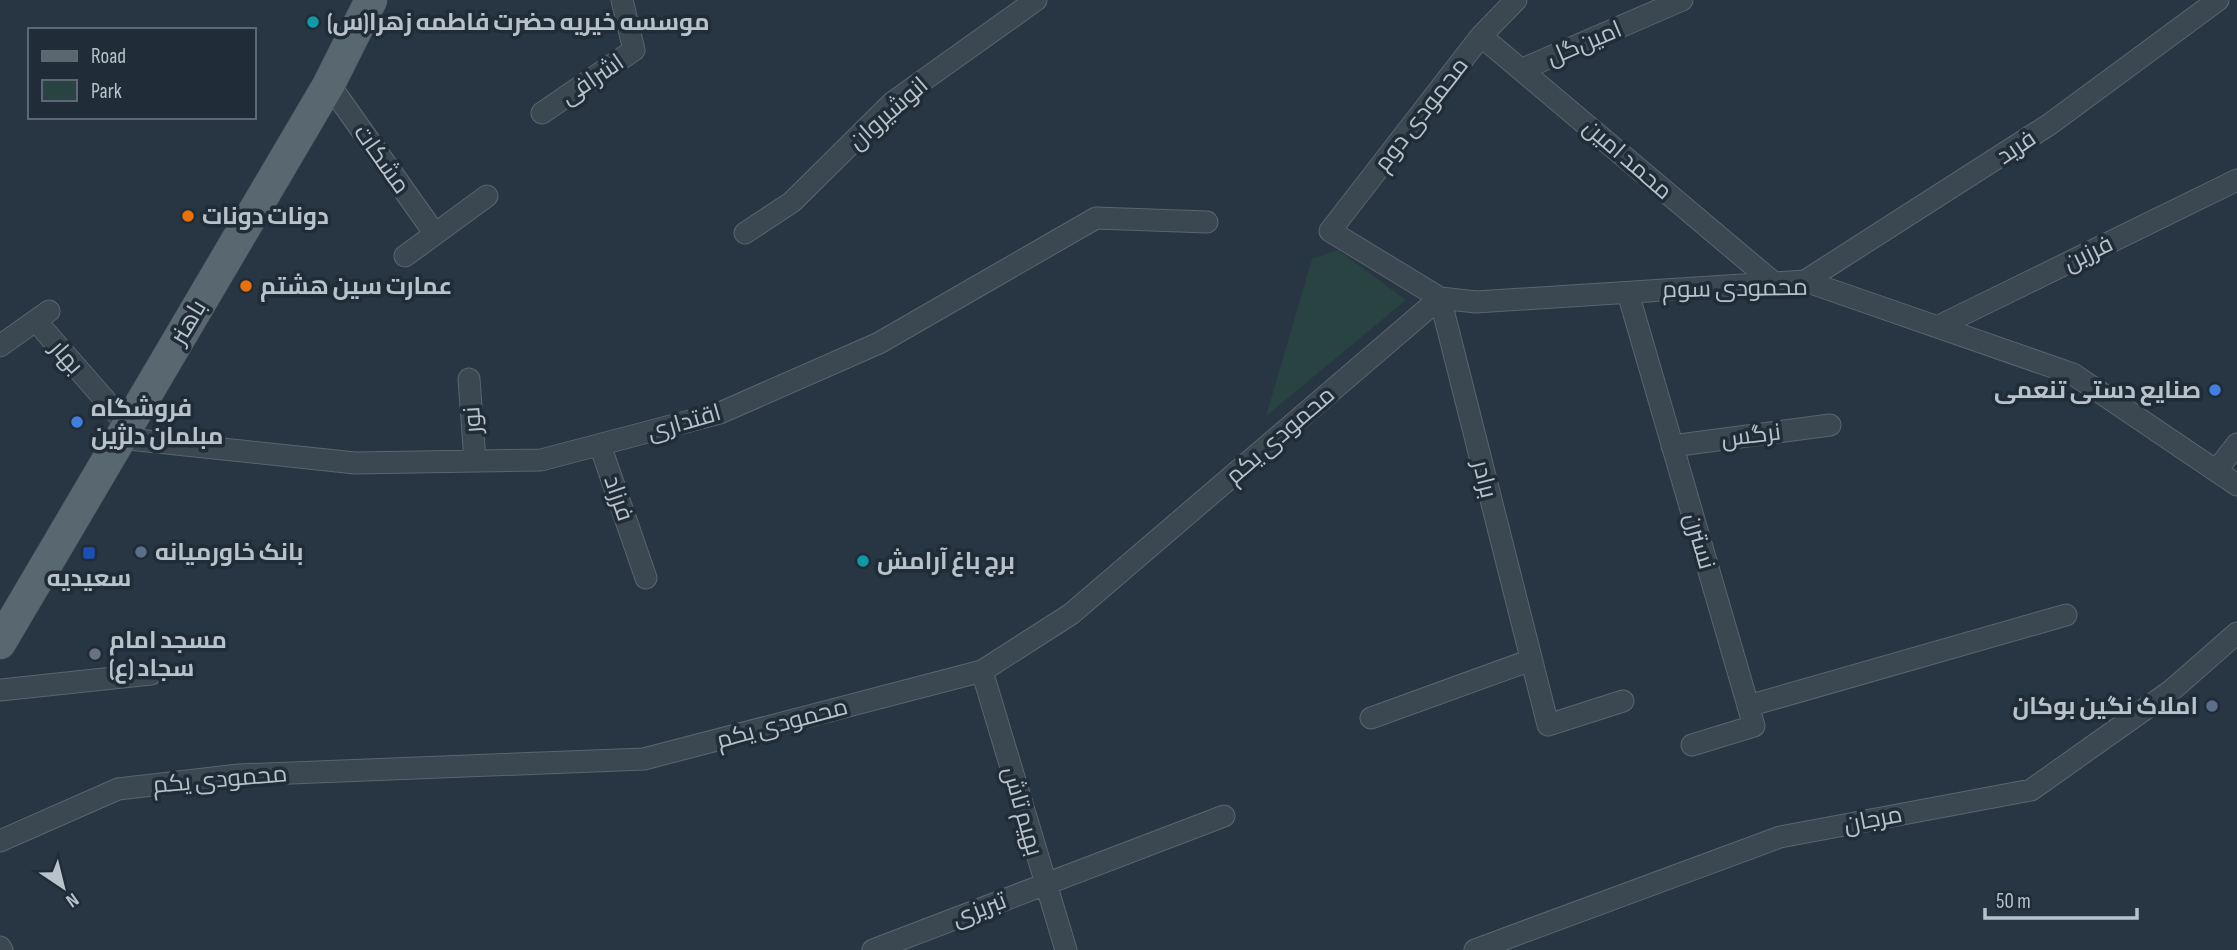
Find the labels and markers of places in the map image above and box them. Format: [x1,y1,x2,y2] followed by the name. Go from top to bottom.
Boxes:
[327,8,710,37] place label: موسسه خیریه حضرت فاطمه زهرا(س)
[305,14,321,30] marker: موسسه خیریه حضرت فاطمه زهرا(س)
[202,202,329,231] place label: دونات دونات
[180,208,196,224] marker: دونات دونات
[260,272,452,302] place label: عمارت سین هشتم
[238,278,254,294] marker: عمارت سین هشتم
[1994,376,2201,406] place label: صنایع دستی تنعمی
[2207,382,2223,398] marker: صنایع دستی تنعمی
[91,394,223,451] place label: فروشگاه مبلمان دلژین
[69,414,85,430] marker: فروشگاه مبلمان دلژین
[155,538,303,567] place label: بانک خاورمیانه
[133,544,149,560] marker: بانک خاورمیانه
[81,545,97,561] marker: سعیدیه
[877,547,1015,577] place label: برج باغ آرامش
[855,553,871,569] marker: برج باغ آرامش
[47,564,131,593] place label: سعیدیه
[109,626,227,684] place label: مسجد امام سجاد (ع)
[87,646,103,662] marker: مسجد امام سجاد (ع)
[2013,692,2198,721] place label: املاک نگین بوکان
[2204,698,2220,714] marker: املاک نگین بوکان

